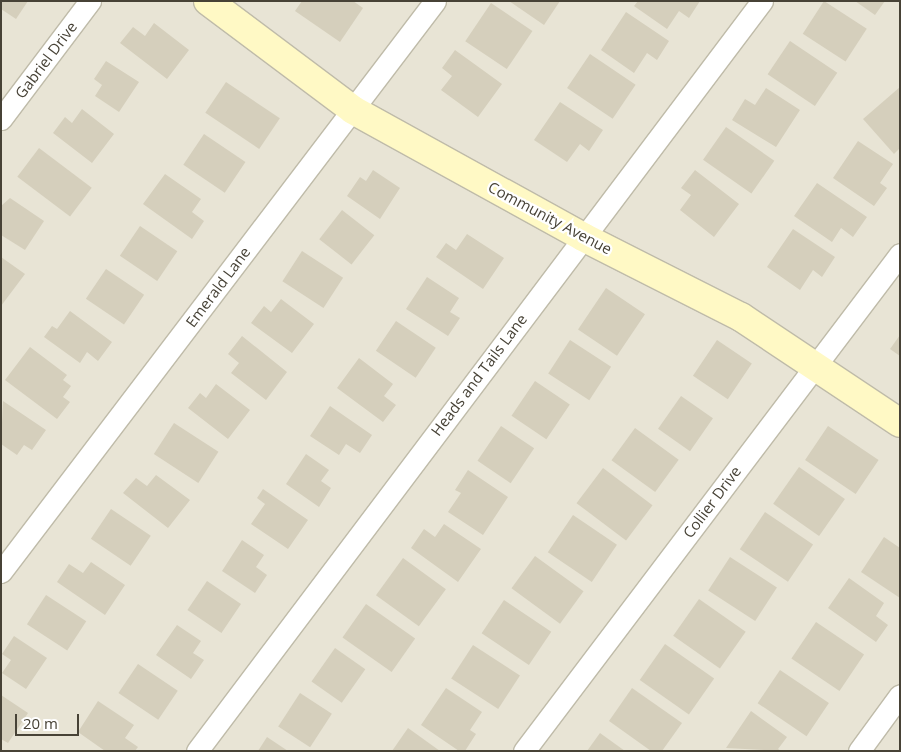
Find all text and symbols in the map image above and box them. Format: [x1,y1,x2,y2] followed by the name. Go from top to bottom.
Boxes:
[11,18,81,102] street label: Gabriel Drive
[485,178,615,258] street label: Community Avenue
[182,243,254,331] street label: Emerald Lane
[427,311,531,439] street label: Heads and Tails Lane
[679,463,745,541] street label: Collier Drive
[18,704,81,736] scale bar
[23,713,58,733] text: 20 m

